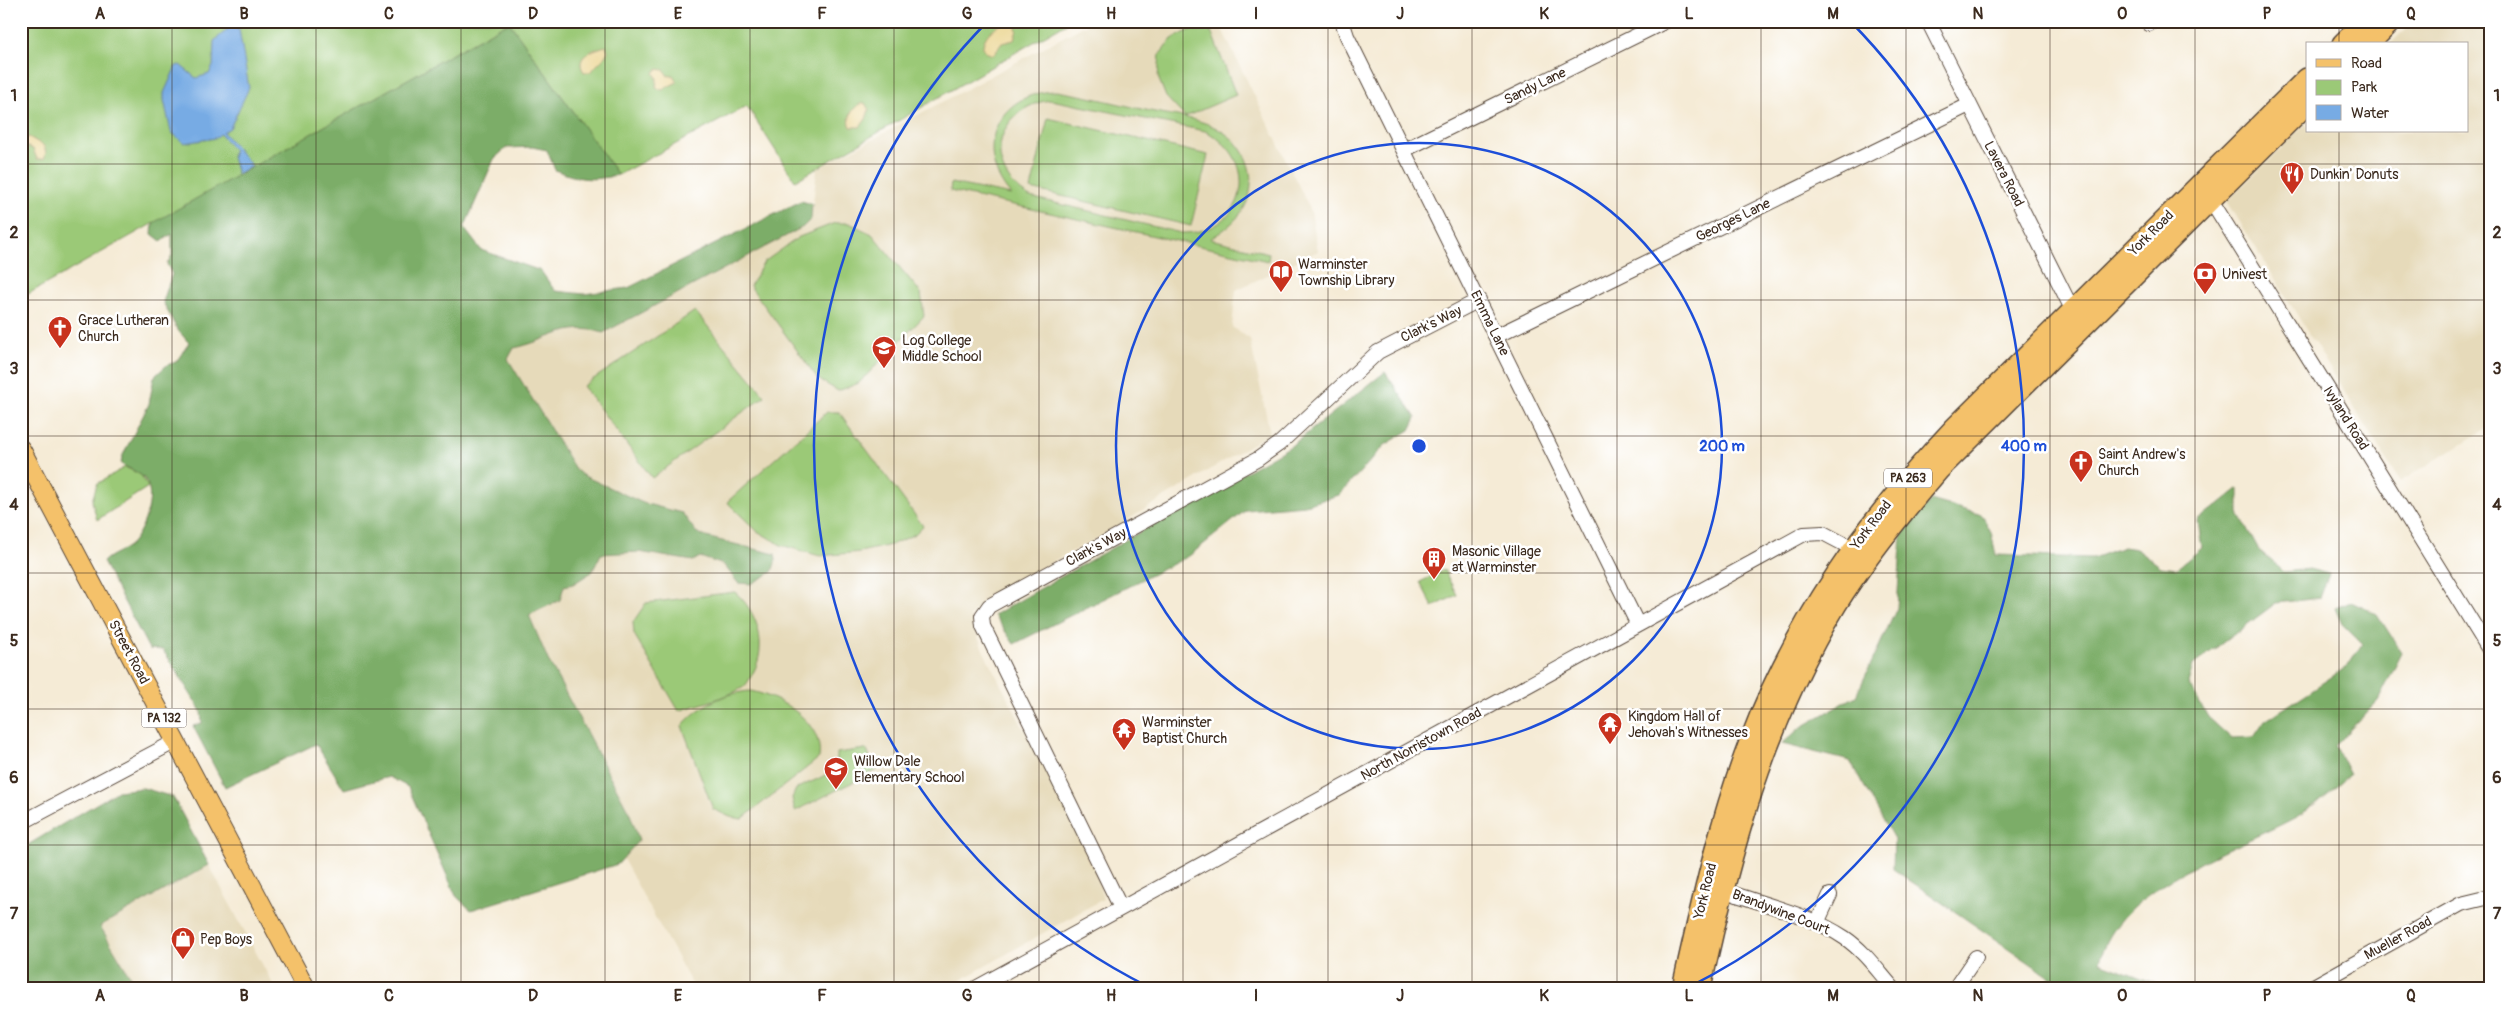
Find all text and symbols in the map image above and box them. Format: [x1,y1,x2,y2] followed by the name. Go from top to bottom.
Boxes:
[95,4,106,24] text: A
[239,4,249,24] text: B
[384,4,394,24] text: C
[528,4,538,24] text: D
[674,4,683,24] text: E
[817,4,827,24] text: F
[962,4,973,24] text: G
[1106,4,1116,24] text: H
[1254,4,1258,24] text: I
[1396,4,1404,24] text: J
[1539,4,1549,24] text: K
[1684,4,1694,24] text: L
[1827,4,1839,24] text: M
[1973,4,1984,24] text: N
[2117,4,2127,24] text: O
[2263,4,2272,24] text: P
[2406,4,2416,24] text: Q
[2306,42,2468,132] legend
[2351,54,2382,73] text: Road
[1501,64,1569,108] street label: Sandy Lane
[2351,78,2378,97] text: Park
[11,86,17,106] text: 1
[2494,86,2500,106] text: 1
[2351,104,2390,123] text: Water
[1980,138,2028,210] street label: Lavera Road
[2279,161,2305,195] restaurant icon: Dunkin' Donuts
[2310,166,2399,183] place label: Dunkin' Donuts
[1693,195,1773,245] street label: Georges Lane
[2124,207,2177,260] street label: York Road
[10,223,19,243] text: 2
[2493,223,2502,243] text: 2
[1298,256,1394,289] place label: Warminster Township Library
[1268,259,1294,293] library icon: Warminster Township Library
[2192,261,2218,295] bank icon: Univest
[2222,266,2268,283] place label: Univest
[1467,288,1513,358] street label: Emma Lane
[1398,302,1464,346] street label: Clark's Way
[78,312,169,345] place label: Grace Lutheran Church
[47,315,73,349] church icon: Grace Lutheran Church
[902,332,982,365] place label: Log College Middle School
[871,335,897,369] school or university icon: Log College Middle School
[10,359,19,379] text: 3
[2493,359,2502,379] text: 3
[2320,383,2372,453] street label: Ivyland Road
[1410,437,1428,455] centre of rings
[1699,437,1745,456] text: 200 m
[2001,437,2047,456] text: 400 m
[2098,446,2186,479] place label: Saint Andrew's Church
[2068,449,2094,483] church icon: Saint Andrew's Church
[1884,468,1932,488] road number: PA 263
[9,495,19,515] text: 4
[2492,495,2502,515] text: 4
[1846,497,1895,554] street label: York Road
[1063,524,1129,570] street label: Clark's Way
[1452,543,1541,576] place label: Masonic Village at Warminster
[1421,546,1447,580] building icon: Masonic Village at Warminster
[105,617,153,687] street label: Street Road
[10,631,19,651] text: 5
[2493,631,2502,651] text: 5
[1358,704,1484,784] street label: North Norristown Road
[142,708,186,728] road number: PA 132
[1628,708,1748,741] place label: Kingdom Hall of Jehovah's Witnesses
[1597,711,1623,745] temple icon: Kingdom Hall of Jehovah's Witnesses
[1142,714,1227,747] place label: Warminster Baptist Church
[1111,717,1137,751] temple icon: Warminster Baptist Church
[854,753,965,786] place label: Willow Dale Elementary School
[823,756,849,790] school or university icon: Willow Dale Elementary School
[9,768,19,788] text: 6
[2492,768,2502,788] text: 6
[1690,861,1720,922] street label: York Road
[1730,886,1833,939] street label: Brandywine Court
[10,904,19,924] text: 7
[2493,904,2502,924] text: 7
[2361,912,2435,964] street label: Mueller Road
[170,926,196,960] shop icon: Pep Boys
[200,931,253,948] place label: Pep Boys
[95,986,106,1006] text: A
[239,986,249,1006] text: B
[384,986,394,1006] text: C
[528,986,538,1006] text: D
[674,986,683,1006] text: E
[817,986,827,1006] text: F
[962,986,973,1006] text: G
[1106,986,1116,1006] text: H
[1254,986,1258,1006] text: I
[1396,986,1404,1006] text: J
[1539,986,1549,1006] text: K
[1684,986,1694,1006] text: L
[1827,986,1839,1006] text: M
[1973,986,1984,1006] text: N
[2117,986,2127,1006] text: O
[2263,986,2272,1006] text: P
[2406,986,2416,1006] text: Q

